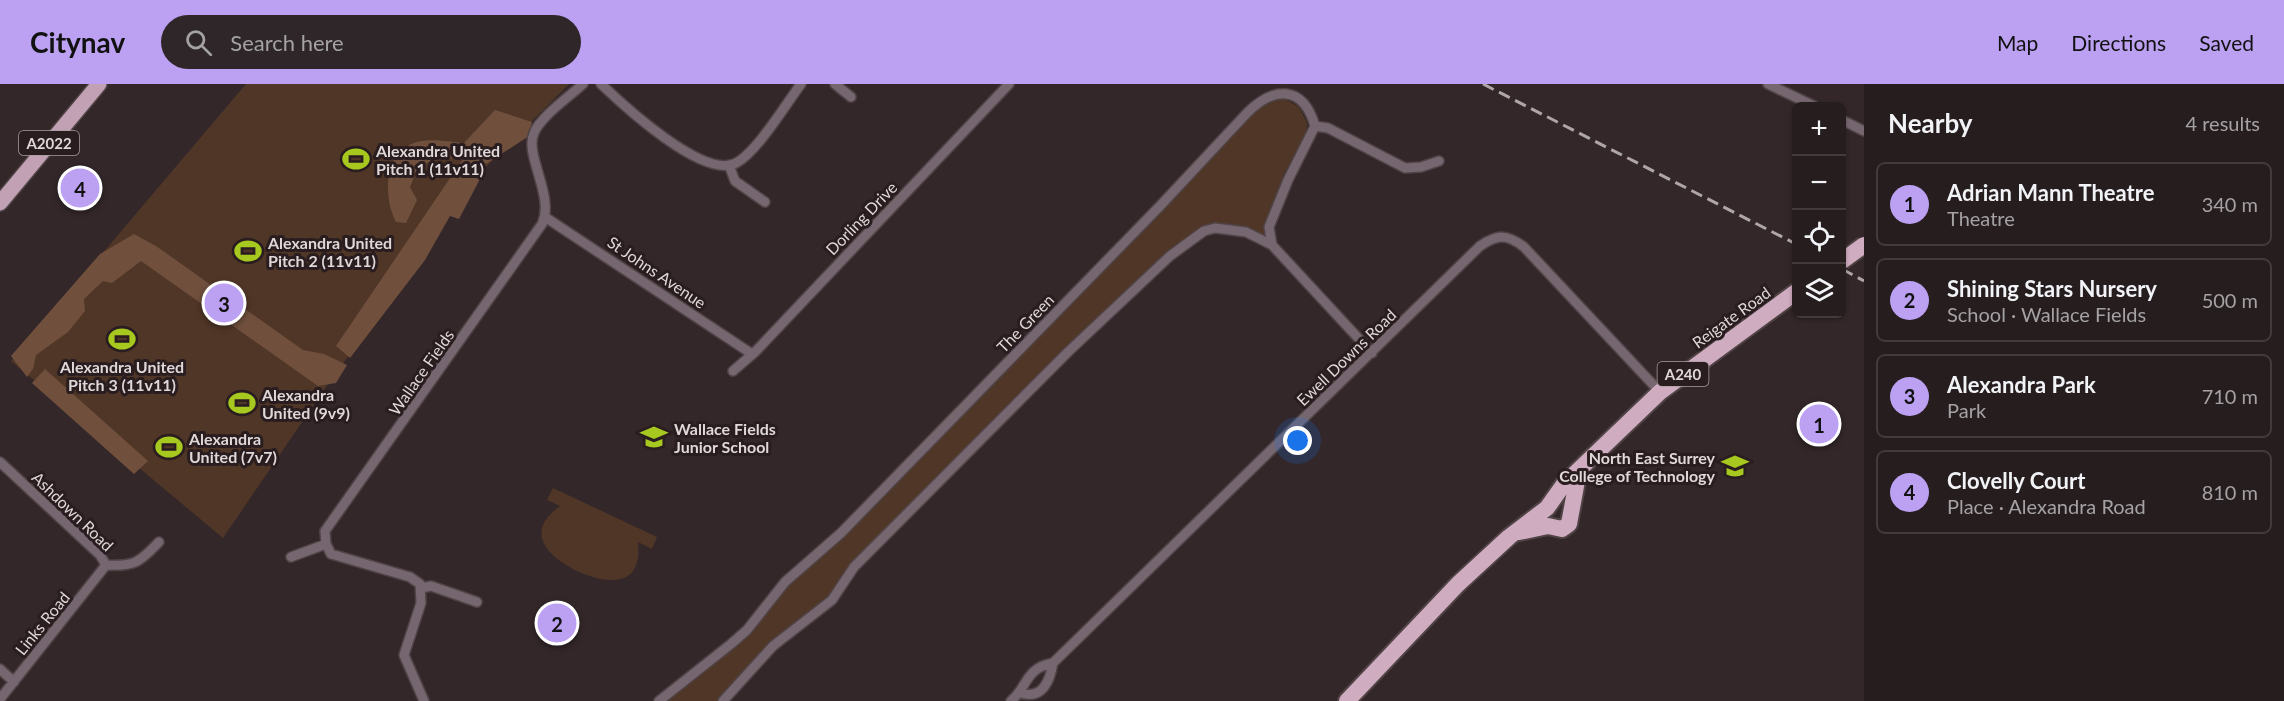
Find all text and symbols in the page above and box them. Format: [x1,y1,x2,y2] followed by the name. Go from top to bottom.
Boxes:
[161,15,581,69] search box
[30,25,125,59] text: Citynav
[182,26,215,59] icon: search
[230,29,344,56] text: Search here
[1997,30,2038,55] text: Map
[2071,30,2166,55] text: Directions
[2199,30,2254,55] text: Saved
[1792,102,1846,318] map controls
[1792,102,1846,156] button: +
[1888,107,1973,139] text: Nearby
[2185,111,2260,135] text: 4 results
[19,131,79,155] road number: A2022
[375,141,500,178] place label: Alexandra United Pitch 1 (11v11)
[341,144,371,174] sports icon: Alexandra United Pitch 1 (11v11)
[1792,156,1846,210] button: −
[60,166,100,210] pin: 4
[821,178,901,258] street label: Dorling Drive
[1947,179,2154,206] text: Adrian Mann Theatre
[1904,192,1915,216] text: 1
[2202,192,2258,216] text: 340 m
[1947,206,2015,230] text: Theatre
[1792,210,1846,264] button: locate
[604,232,710,312] street label: St Johns Avenue
[267,233,392,270] place label: Alexandra United Pitch 2 (11v11)
[233,236,263,266] sports icon: Alexandra United Pitch 2 (11v11)
[1792,264,1846,318] button: layers
[1947,275,2157,302] text: Shining Stars Nursery
[204,280,244,326] pin: 3
[1688,282,1774,352] street label: Reigate Road
[1904,288,1915,312] text: 2
[2202,288,2258,312] text: 500 m
[993,290,1057,356] street label: The Green
[1947,302,2146,326] text: School · Wallace Fields
[1292,305,1400,409] street label: Ewell Downs Road
[107,324,137,354] sports icon: Alexandra United Pitch 3 (11v11)
[384,325,458,418] street label: Wallace Fields
[59,357,184,394] place label: Alexandra United Pitch 3 (11v11)
[1658,362,1708,386] road number: A240
[1947,371,2096,398] text: Alexandra Park
[1904,384,1915,408] text: 3
[2202,384,2258,408] text: 710 m
[261,385,350,422] place label: Alexandra United (9v9)
[227,388,257,418] sports icon: Alexandra United (9v9)
[1947,398,1986,422] text: Park
[1800,402,1838,446] pin: 1
[674,419,776,456] place label: Wallace Fields Junior School
[639,422,669,452] school or university icon: Wallace Fields Junior School
[1283,426,1312,455] your location
[188,429,277,466] place label: Alexandra United (7v7)
[154,432,184,462] sports icon: Alexandra United (7v7)
[1559,448,1716,485] place label: North East Surrey College of Technology
[1720,451,1750,481] school or university icon: North East Surrey College of Technology
[28,467,118,555] street label: Ashdown Road
[1947,467,2085,494] text: Clovelly Court
[1904,480,1915,504] text: 4
[2202,480,2258,504] text: 810 m
[1947,494,2146,518] text: Place · Alexandra Road
[11,588,73,658] street label: Links Road
[538,600,576,646] pin: 2

